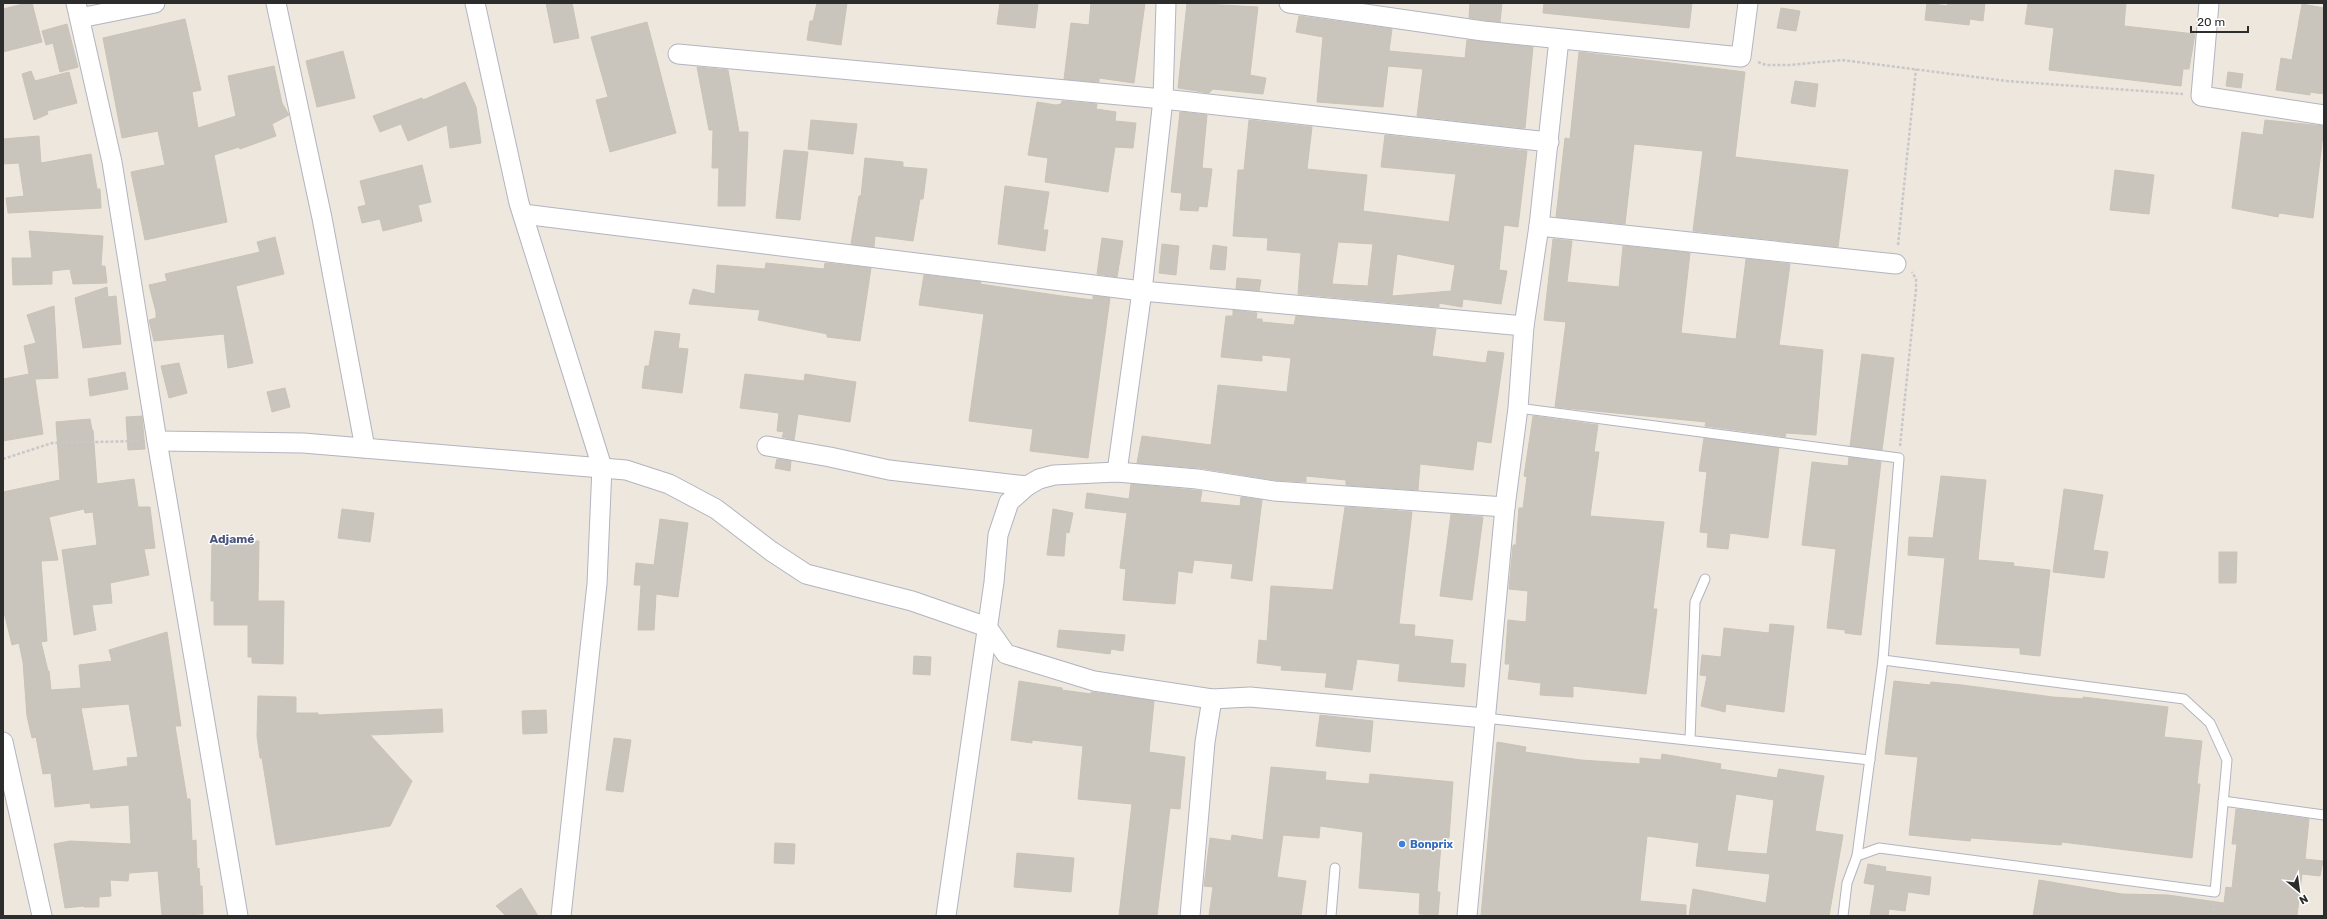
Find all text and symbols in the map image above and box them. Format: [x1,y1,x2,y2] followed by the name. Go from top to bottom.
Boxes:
[2191,8,2248,34] scale bar
[2197,15,2225,29] text: 20 m
[210,532,254,546] district label: Adjamé
[1410,838,1454,851] place label: Bonprix
[1397,839,1407,849] marker: Bonprix
[2279,871,2319,911] north arrow
[2297,892,2310,907] text: N

